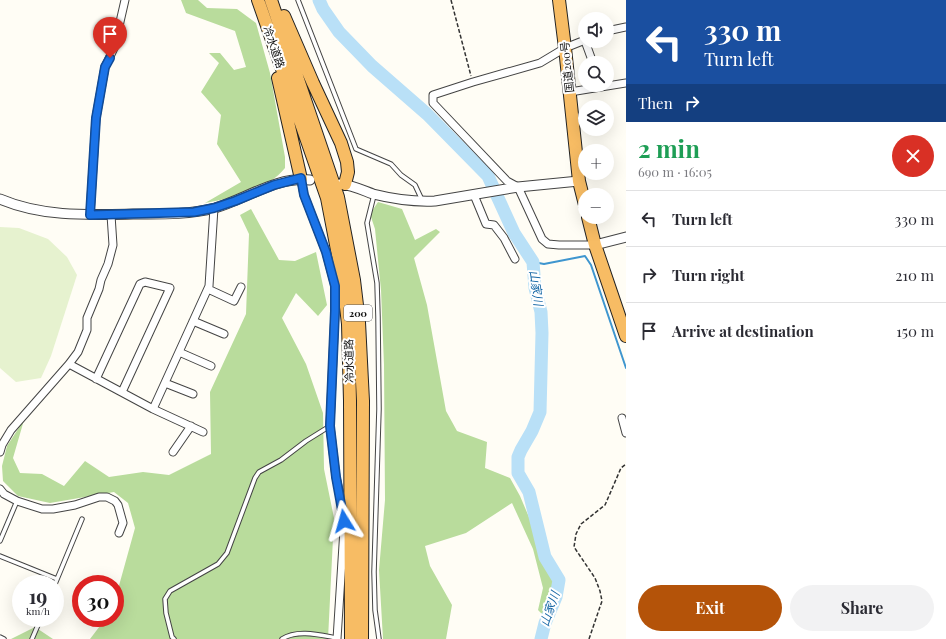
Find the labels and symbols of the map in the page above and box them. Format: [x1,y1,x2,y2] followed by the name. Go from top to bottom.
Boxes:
[93,17,127,58] pin
[260,24,289,70] street label: 冷水道路
[556,41,577,93] street label: 国道200号
[527,269,548,309] water label: 山家川
[344,305,372,321] road number: 200
[341,339,356,383] street label: 冷水道路
[323,500,365,542] position arrow
[72,575,124,627] speed limit sign: 30
[536,587,563,628] water label: 山家川

